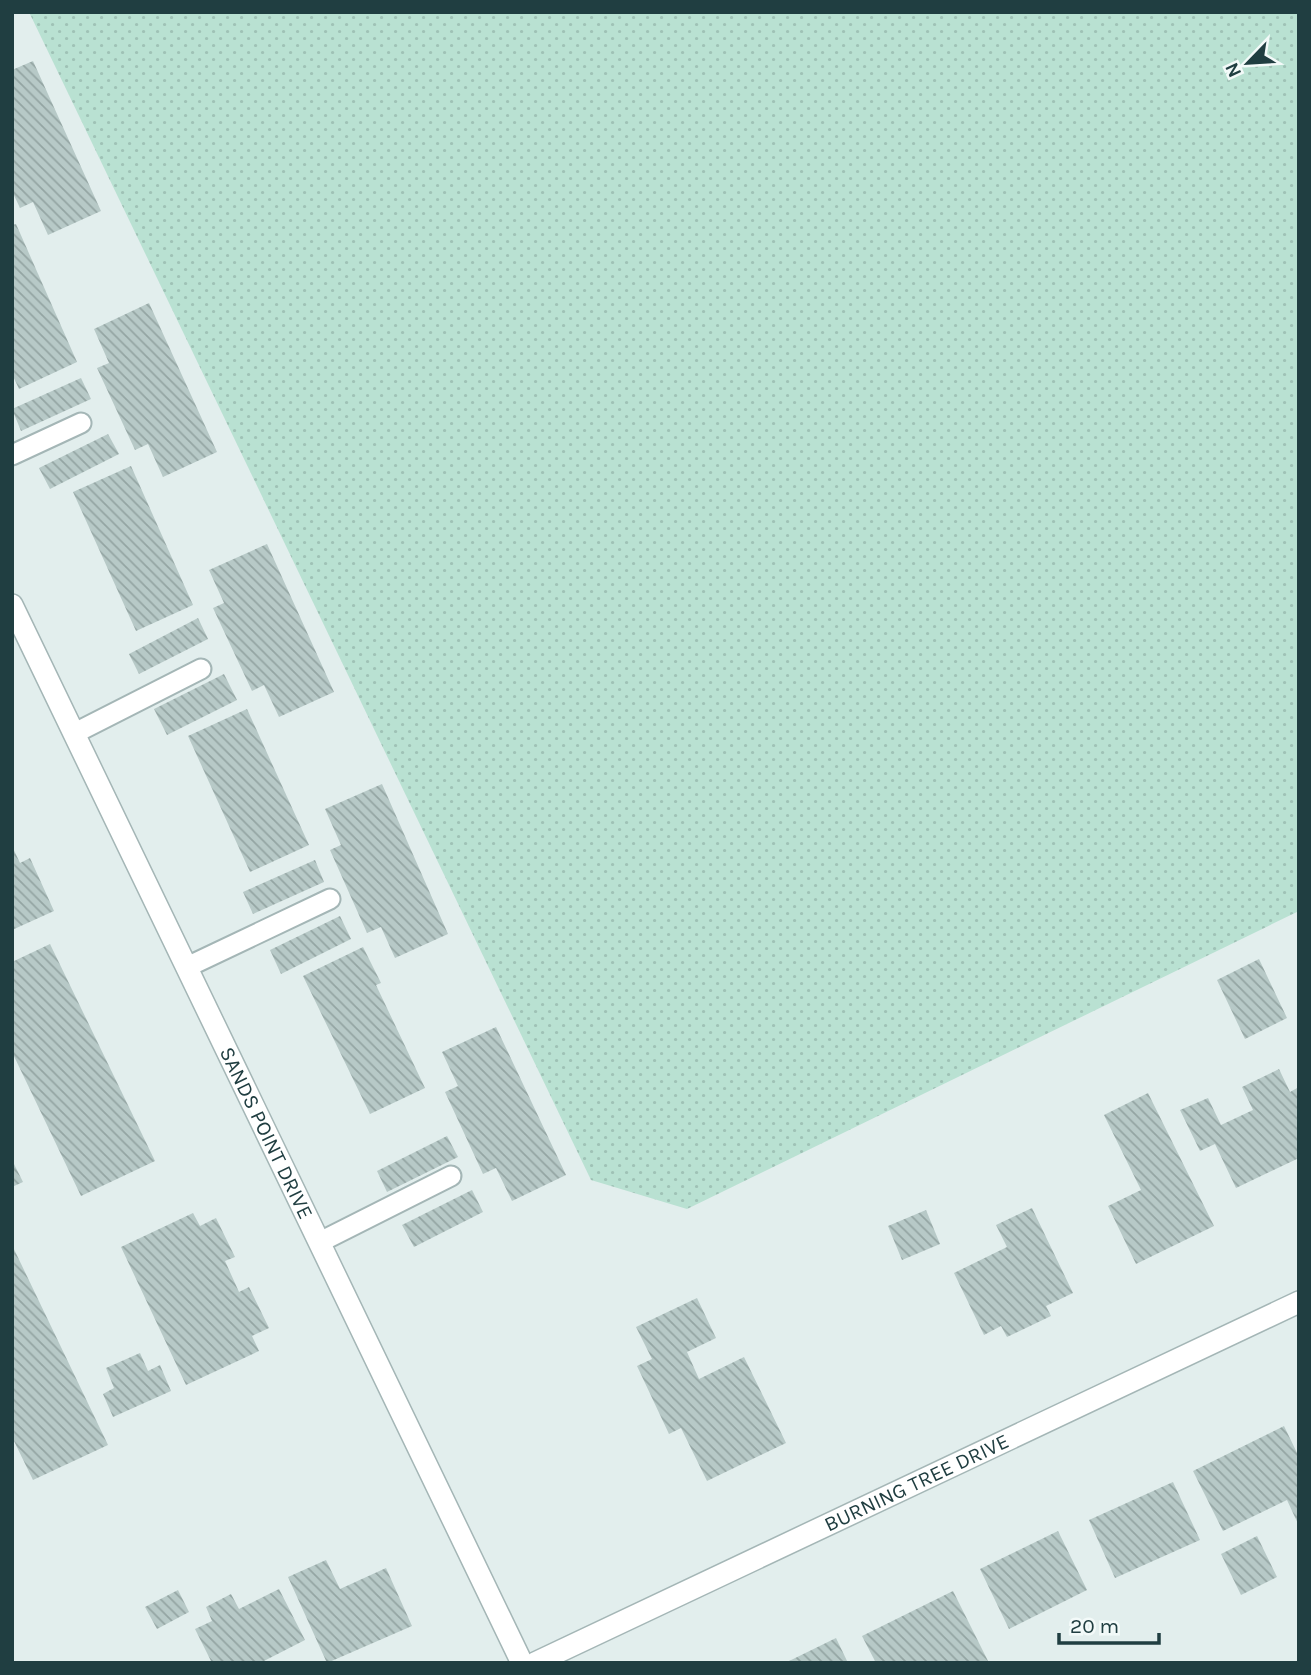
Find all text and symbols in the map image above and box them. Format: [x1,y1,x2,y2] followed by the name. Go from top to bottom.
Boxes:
[1213,28,1283,98] north arrow
[1221,59,1246,81] text: N
[215,1043,318,1223] street label: SANDS POINT DRIVE
[821,1429,1013,1537] street label: BURNING TREE DRIVE
[1059,1602,1159,1646] scale bar
[1070,1614,1119,1638] text: 20 m

